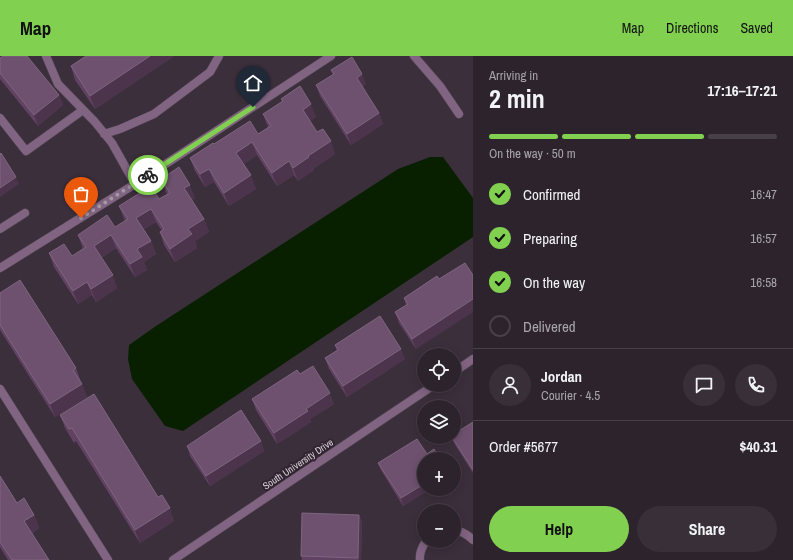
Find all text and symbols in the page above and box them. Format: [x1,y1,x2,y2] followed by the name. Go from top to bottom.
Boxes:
[20,15,51,41] text: Map
[622,19,644,37] text: Map
[666,19,718,37] text: Directions
[740,19,773,37] text: Saved
[236,66,270,107] pin
[489,67,538,84] text: Arriving in
[242,72,264,94] icon: home
[707,80,777,101] text: 17:16–17:21
[489,81,545,116] text: 2 min
[489,145,576,162] text: On the way · 50 m
[128,155,168,195] courier
[137,164,159,186] icon: bike
[64,177,98,218] pin
[70,183,92,205] icon: bag
[489,183,511,205] icon: check
[523,184,580,205] text: Confirmed
[750,186,777,203] text: 16:47
[489,227,511,249] icon: check
[523,228,577,249] text: Preparing
[750,230,777,247] text: 16:57
[489,271,511,293] icon: check
[523,272,585,293] text: On the way
[750,274,777,291] text: 16:58
[523,316,576,337] text: Delivered
[417,348,461,548] map controls
[417,348,461,392] button: locate
[489,364,531,406] button: person
[683,364,725,406] button: chat
[735,364,777,406] button: phone
[541,366,582,387] text: Jordan
[541,387,600,404] text: Courier · 4.5
[417,400,461,444] button: layers
[260,435,336,492] street label: South University Drive
[489,436,558,457] text: Order #5677
[739,436,777,457] text: $40.31
[417,452,461,496] button: +
[417,504,461,548] button: −
[489,506,629,552] button: Help
[637,506,777,552] button: Share

